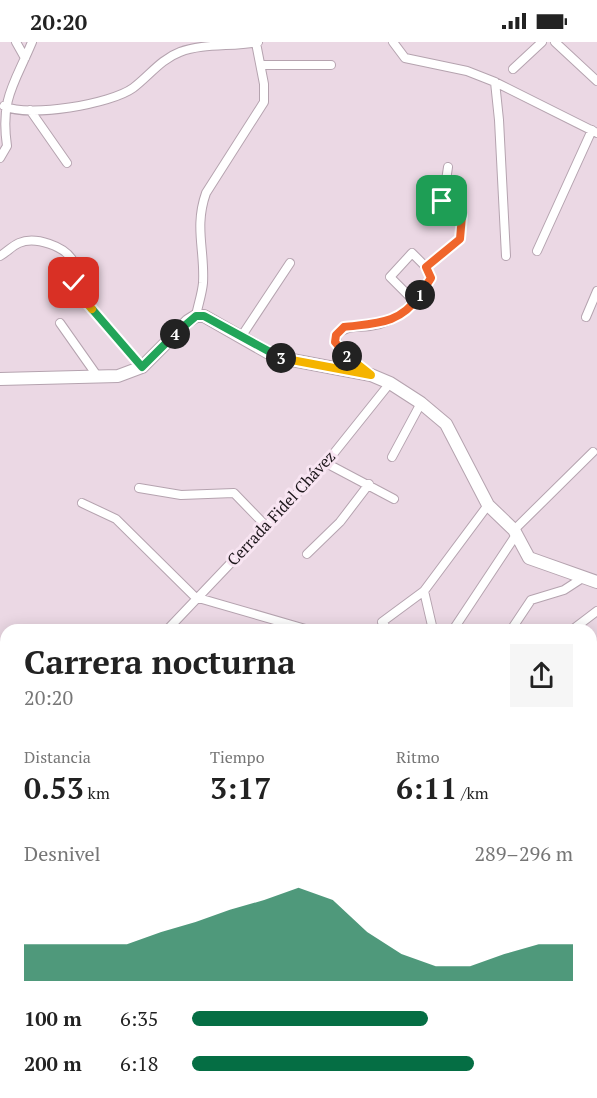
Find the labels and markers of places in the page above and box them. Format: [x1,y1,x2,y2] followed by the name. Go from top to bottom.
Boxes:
[416,175,467,226] pin
[48,257,99,308] pin
[405,280,435,310] pin: 1
[160,319,190,349] pin: 4
[332,341,362,371] pin: 2
[266,343,296,373] pin: 3

